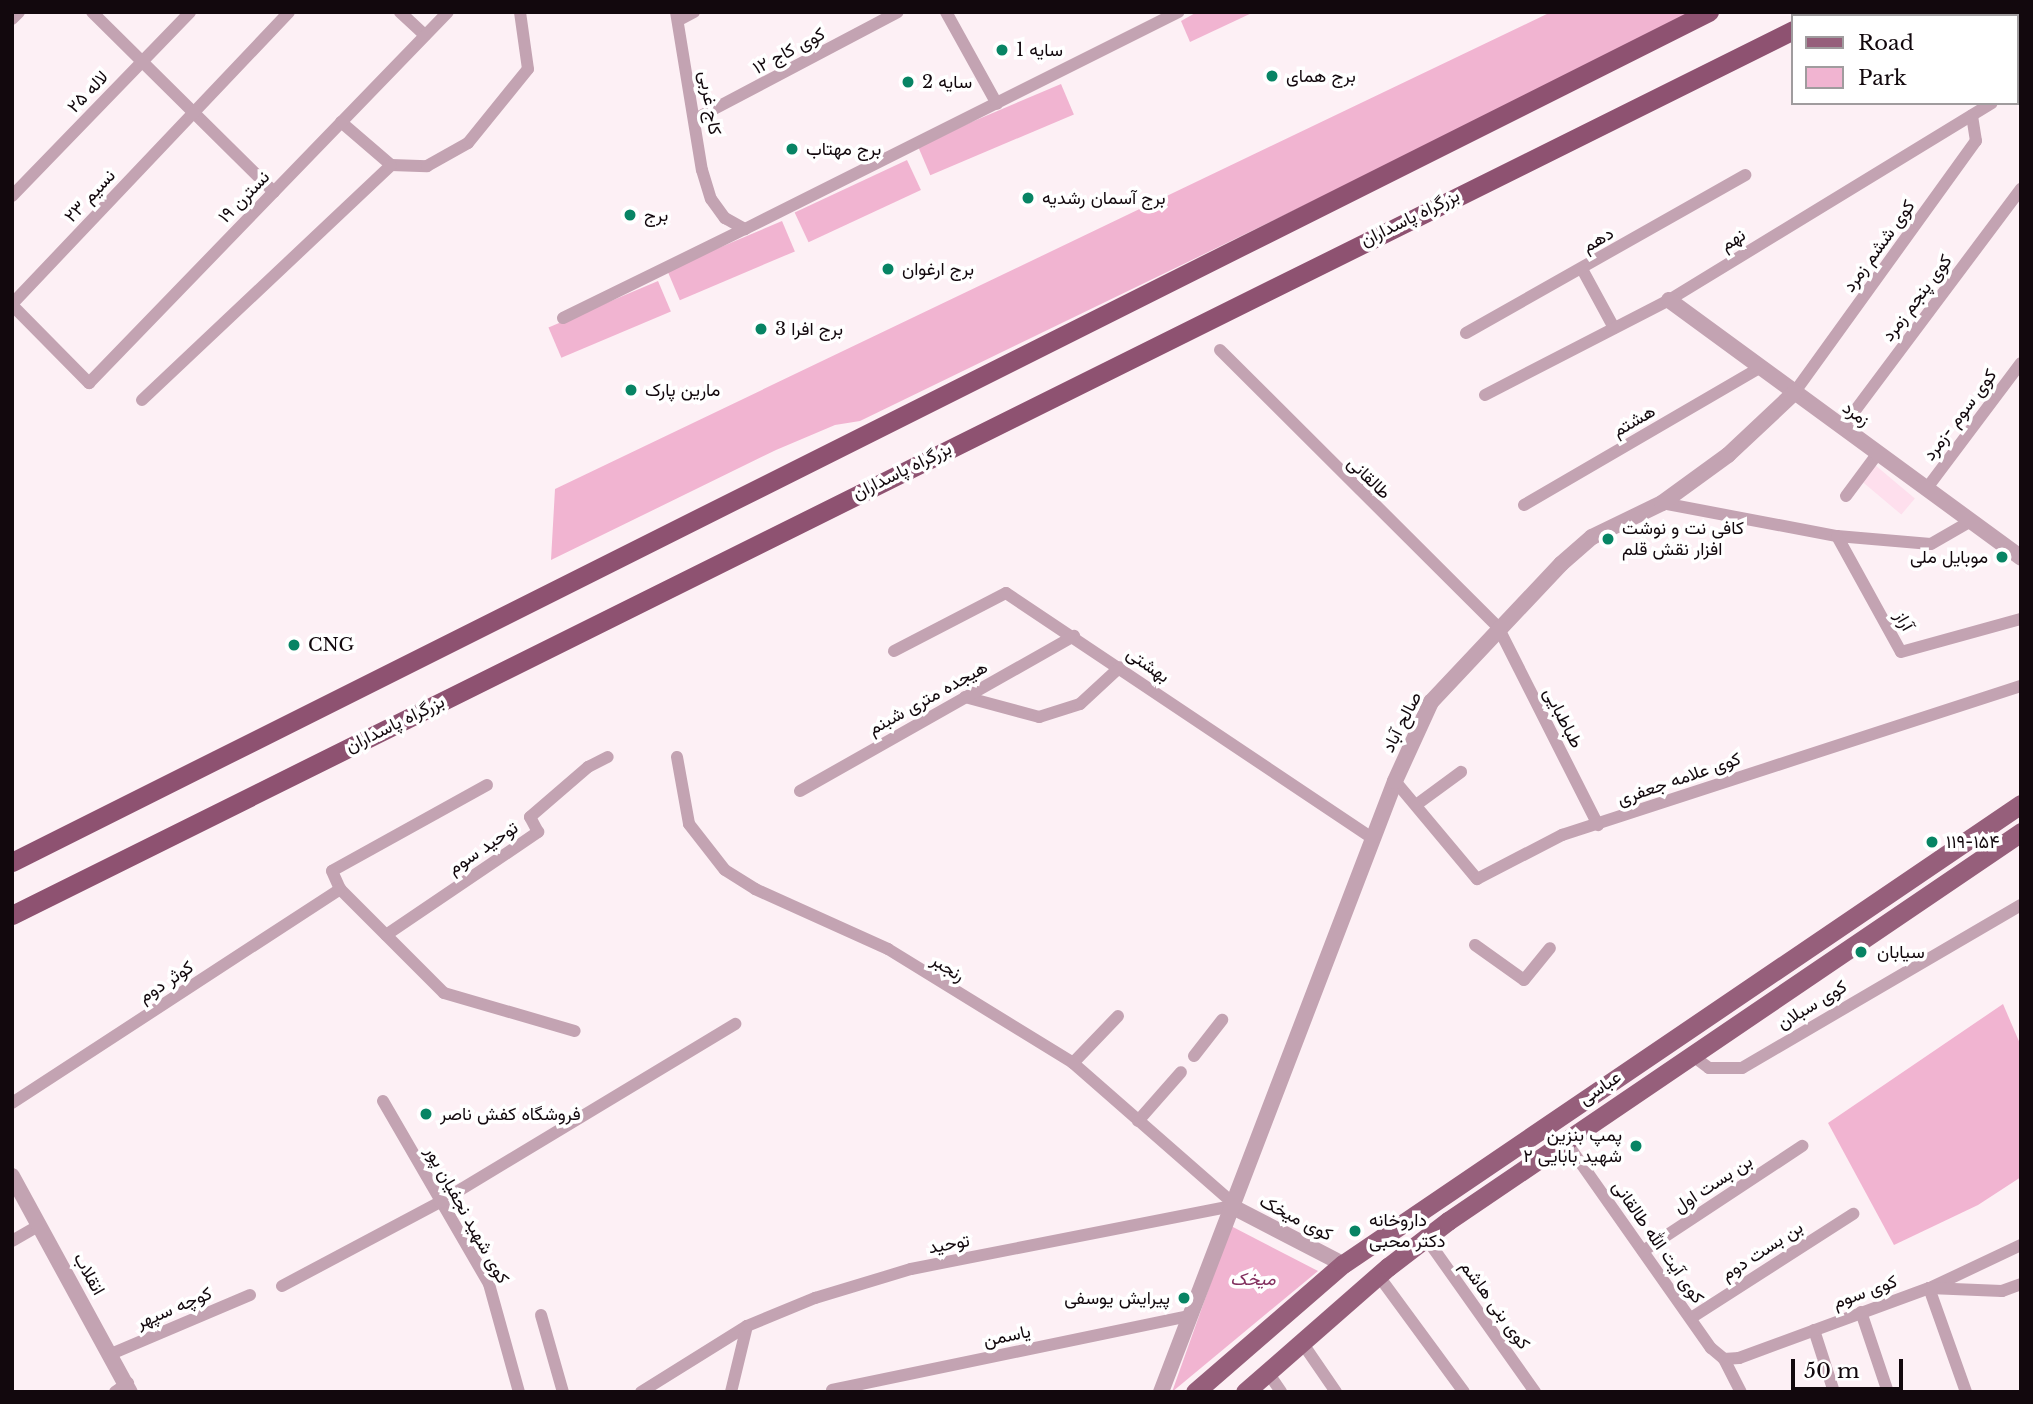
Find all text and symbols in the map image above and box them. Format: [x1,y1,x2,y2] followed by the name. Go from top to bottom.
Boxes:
[1792,14,2019,105] legend
[749,23,829,79] street label: کوی کاج ۱۲
[1858,30,1914,56] text: Road
[1016,39,1063,61] place label: سایه 1
[994,42,1010,58] marker: سایه 1
[1286,65,1356,87] place label: برج همای
[1858,65,1907,91] text: Park
[63,67,113,117] street label: لاله ۲۵
[1264,68,1280,84] marker: برج همای
[694,69,726,137] street label: کاج غربی
[922,71,972,93] place label: سایه 2
[900,74,916,90] marker: سایه 2
[806,138,881,160] place label: برج مهتاب
[784,141,800,157] marker: برج مهتاب
[60,165,120,227] street label: نسیم ۲۳
[214,166,274,228] street label: نسترن ۱۹
[1357,185,1463,251] street label: بزرگراه پاسداران
[1042,187,1166,209] place label: برج آسمان رشدیه
[1020,190,1036,206] marker: برج آسمان رشدیه
[1838,196,1920,296] street label: کوی ششم زمرد
[644,204,668,226] place label: برج
[622,207,638,223] marker: برج
[1579,223,1617,257] street label: دهم
[1716,224,1750,256] street label: نهم
[1877,250,1957,346] street label: کوی پنجم زمرد
[902,258,974,280] place label: برج ارغوان
[880,261,896,277] marker: برج ارغوان
[775,318,843,340] place label: برج افرا 3
[753,321,769,337] marker: برج افرا 3
[1919,365,2001,465] street label: کوی سوم -زمرد
[645,379,720,401] place label: مارین پارک
[623,382,639,398] marker: مارین پارک
[1838,397,1874,431] street label: زمرد
[1609,400,1659,442] street label: هشتم
[849,438,955,504] street label: بزرگراه پاسداران
[1343,452,1395,504] street label: طالقانی
[1622,518,1744,560] place label: کافی نت و نوشت افزار نقش قلم
[1600,531,1616,547] marker: کافی نت و نوشت افزار نقش قلم
[1910,546,1988,568] place label: موبایل ملی
[1994,549,2010,565] marker: موبایل ملی
[1890,607,1918,635] street label: آراز
[308,634,354,656] place label: CNG
[286,637,302,653] marker: CNG
[1122,643,1174,687] street label: بهشتی
[865,656,991,740] street label: هیجده متری شبنم
[1539,684,1587,752] street label: طباطبایی
[1378,688,1426,756] street label: صالح آباد
[342,691,448,757] street label: بزرگراه پاسداران
[1614,748,1744,810] street label: کوی علامه جعفری
[444,817,522,879] street label: توحید سوم
[1946,831,1999,853] place label: ۱۱۹-۱۵۴
[1924,834,1940,850] marker: ۱۱۹-۱۵۴
[1877,941,1925,963] place label: سیابان
[1851,942,1871,962] marker: سیابان
[927,949,969,987] street label: رنجبر
[135,956,197,1008] street label: کوثر دوم
[1773,976,1851,1034] street label: کوی سبلان
[1575,1066,1625,1110] street label: عباسى
[440,1103,581,1125] place label: فروشگاه کفش ناصر
[418,1106,434,1122] marker: فروشگاه کفش ناصر
[1523,1125,1622,1168] place label: پمپ بنزین شهید بابایی ۲
[1628,1138,1644,1154] marker: پمپ بنزین شهید بابایی ۲
[420,1142,514,1288] street label: کوی شهید نجفیان پور
[1670,1151,1756,1217] street label: بن بست اول
[1607,1176,1709,1308] street label: کوی آیت الله طالقانی
[1256,1190,1336,1246] street label: کوی میخک
[1369,1210,1445,1252] place label: داروخانه دکتر محبی
[1717,1217,1807,1285] street label: بن بست دوم
[1347,1223,1363,1239] marker: داروخانه دکتر محبی
[926,1229,972,1259] street label: توحید
[69,1249,109,1299] street label: انقلاب
[1455,1256,1535,1354] street label: کوی بنی هاشم
[1230,1268,1276,1290] park label: میخک
[1830,1270,1900,1314] street label: کوی سوم
[133,1282,215,1334] street label: کوچه سپهر
[1064,1287,1170,1309] place label: پیرایش یوسفی
[1176,1290,1192,1306] marker: پیرایش یوسفی
[981,1320,1033,1352] street label: یاسمن
[1795,1344,1907,1388] scale bar
[1804,1358,1859,1384] text: 50 m

